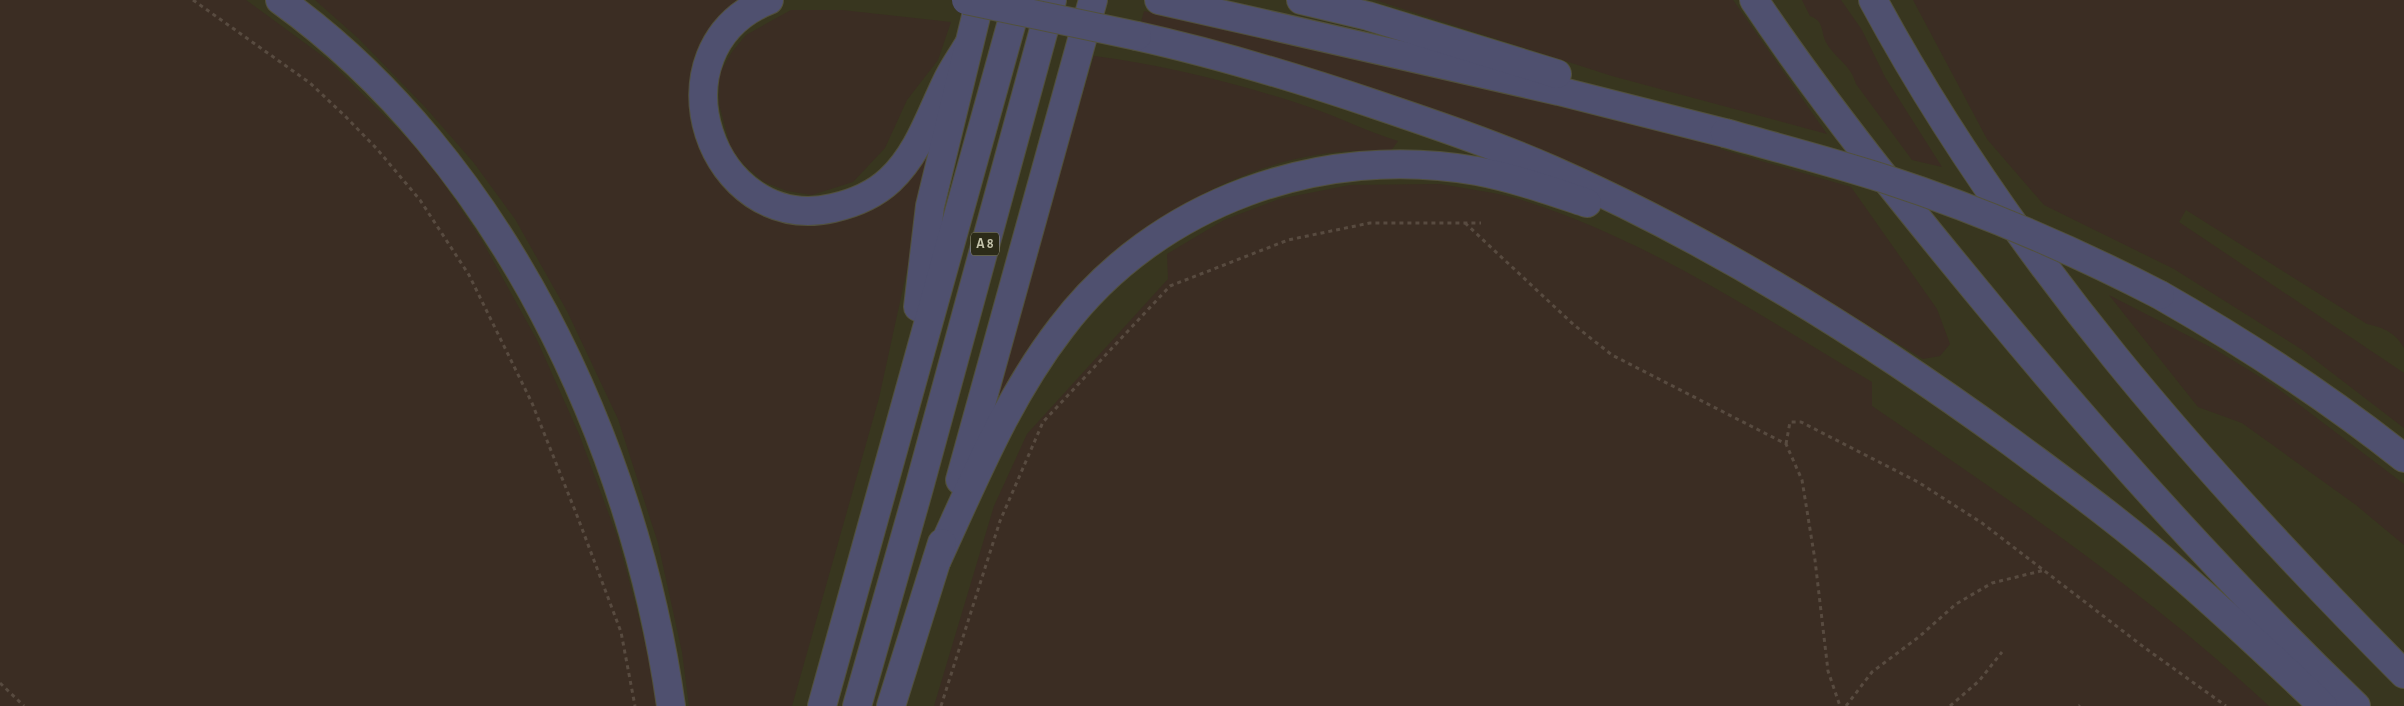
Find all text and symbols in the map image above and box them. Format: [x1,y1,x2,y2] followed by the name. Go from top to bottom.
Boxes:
[971,232,999,255] road number: A 8

